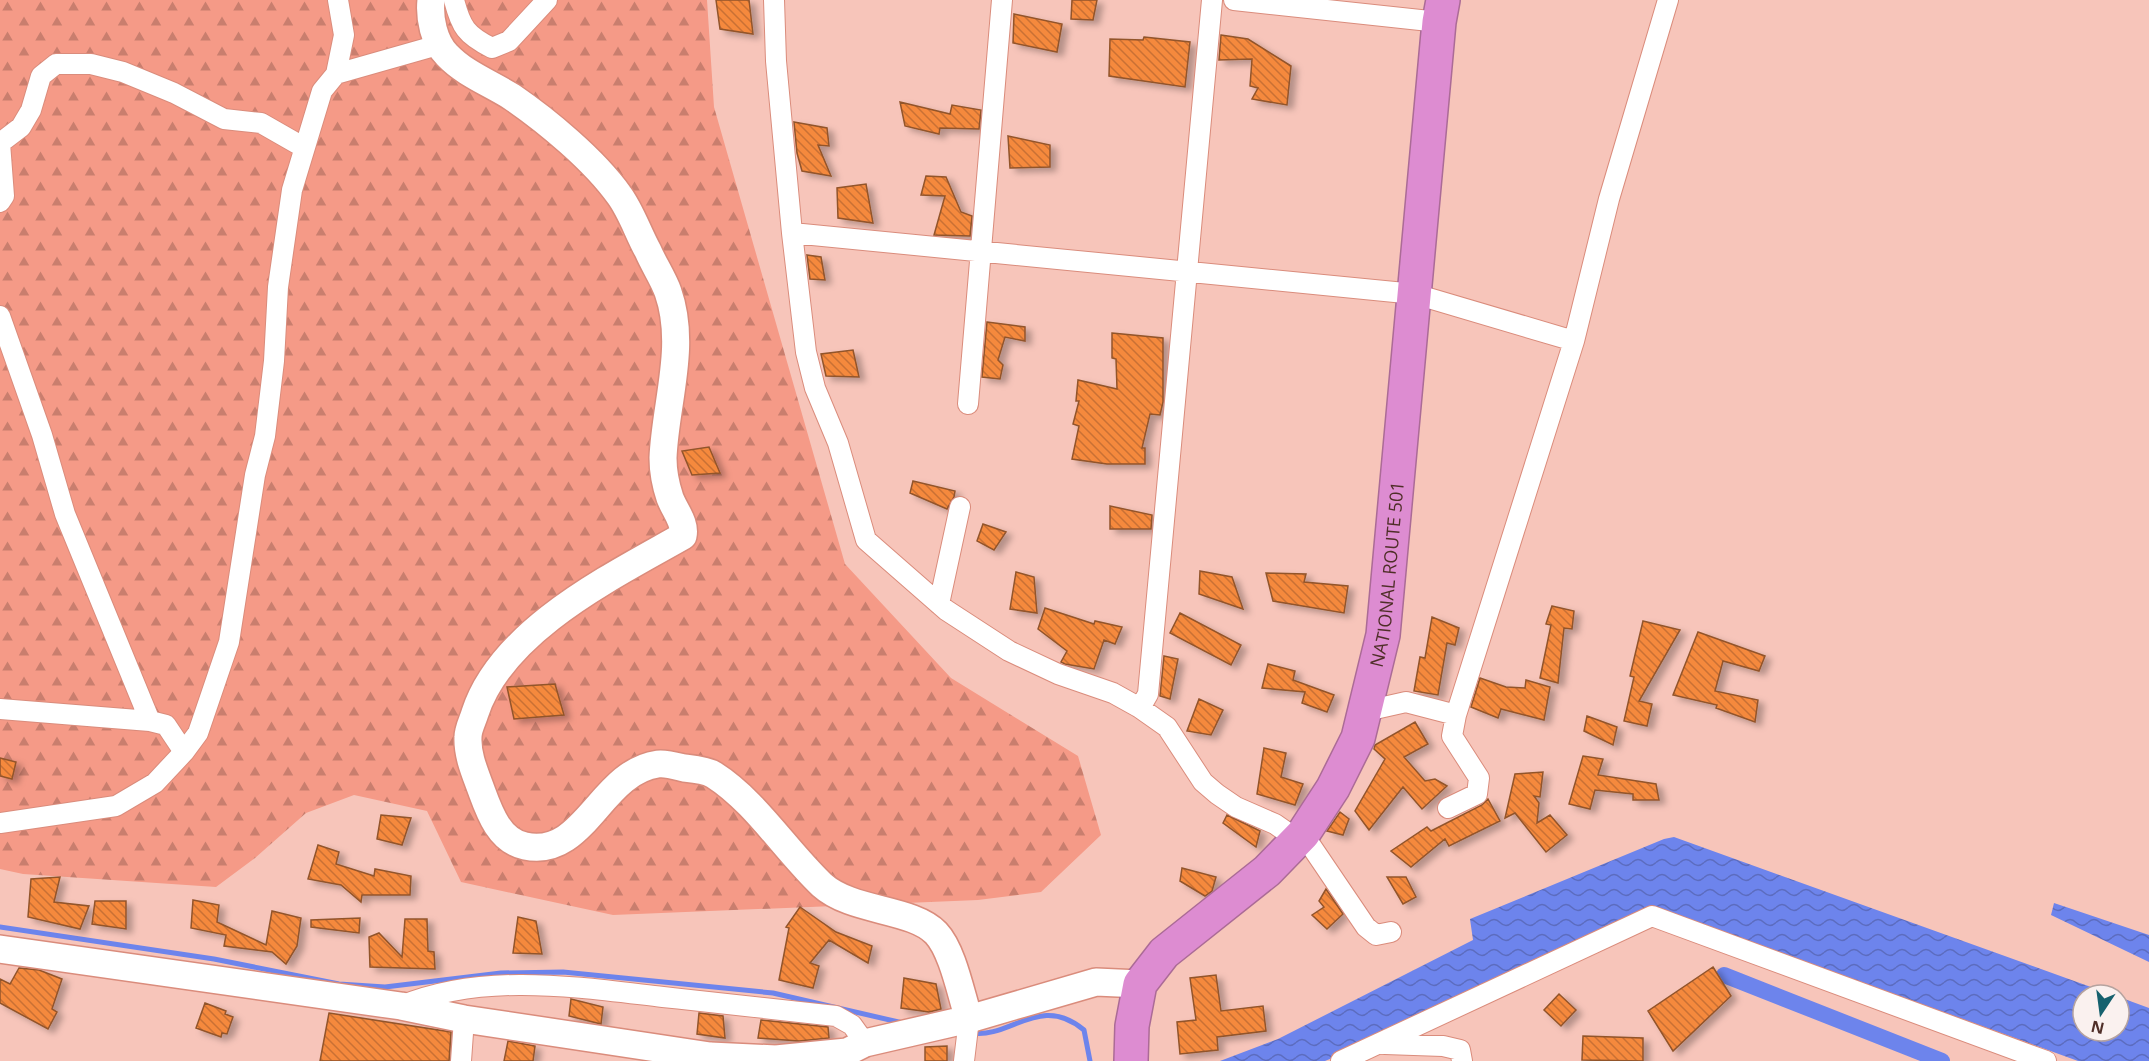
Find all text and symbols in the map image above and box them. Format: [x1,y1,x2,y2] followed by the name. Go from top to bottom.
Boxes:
[1364,480,1409,669] street label: NATIONAL ROUTE 501
[2071,983,2131,1043] north arrow
[2089,1015,2106,1040] text: N

